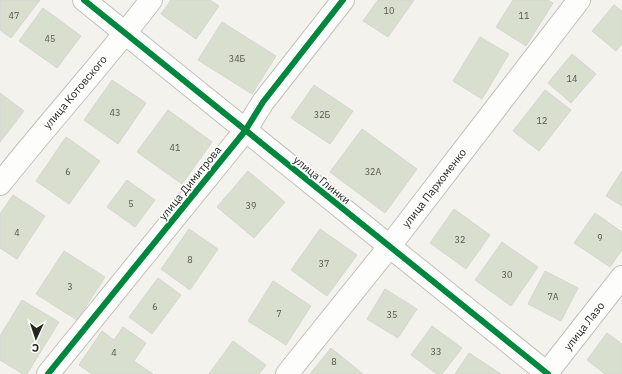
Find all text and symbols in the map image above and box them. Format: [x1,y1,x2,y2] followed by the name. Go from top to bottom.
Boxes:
[384,5,394,16] house number: 10
[9,10,19,21] house number: 47
[519,10,529,21] house number: 11
[45,33,55,44] house number: 45
[40,52,110,132] street label: улица Котовского
[229,53,246,64] house number: 34Б
[567,73,577,84] house number: 14
[110,107,120,118] house number: 43
[314,109,331,120] house number: 32Б
[537,115,547,126] house number: 12
[170,142,180,153] house number: 41
[156,143,224,223] street label: улица Димитрова
[399,146,469,230] street label: улица Пархоменко
[291,153,353,207] street label: улица Глинки
[65,166,71,177] house number: 6
[365,166,382,177] house number: 32А
[128,198,134,209] house number: 5
[246,200,256,211] house number: 39
[14,227,20,238] house number: 4
[597,232,603,243] house number: 9
[455,234,465,245] house number: 32
[187,254,193,265] house number: 8
[319,258,329,269] house number: 37
[502,269,512,280] house number: 30
[67,281,73,292] house number: 3
[547,291,559,302] house number: 7А
[561,299,607,353] street label: улица Лазо
[152,301,158,312] house number: 6
[276,308,282,319] house number: 7
[387,309,397,320] house number: 35
[16,318,56,358] north arrow
[32,341,39,355] text: С
[431,346,441,357] house number: 33
[111,347,117,358] house number: 4
[331,356,337,367] house number: 8

